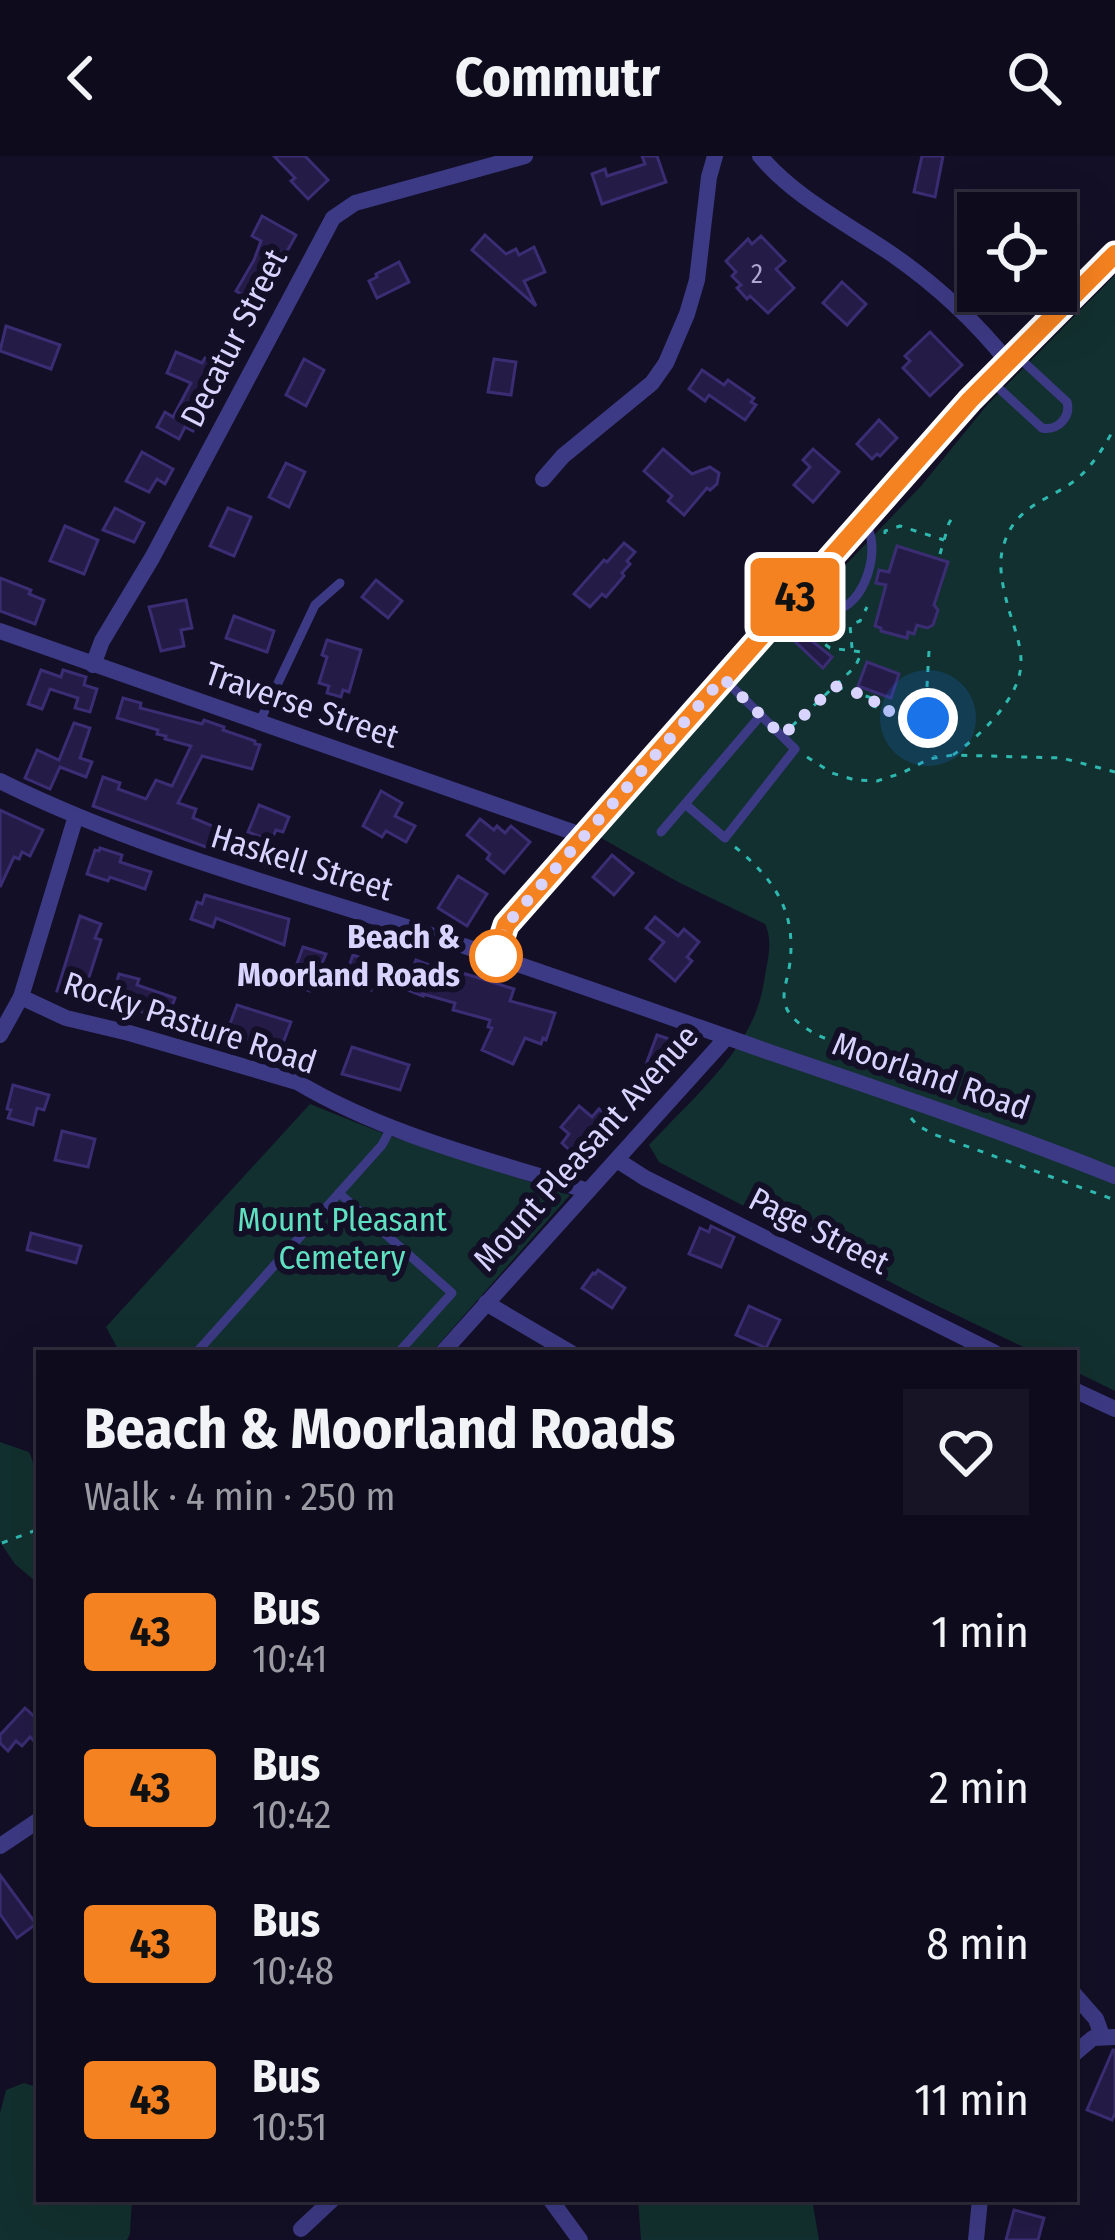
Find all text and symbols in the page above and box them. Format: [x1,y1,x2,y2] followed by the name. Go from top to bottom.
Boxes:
[48,45,114,111] icon: back
[1001,45,1067,111] icon: search
[455,46,660,110] text: Commutr
[957,192,1077,312] map controls
[957,192,1077,312] button: locate
[172,242,296,433] street label: Decatur Street
[751,258,763,290] house number: 2
[741,558,849,636] line badge: 43
[775,572,816,622] text: 43
[200,653,404,757] street label: Traverse Street
[898,688,958,748] your location
[206,816,398,910] street label: Haskell Street
[237,917,460,995] place label: Beach & Moorland Roads
[471,931,521,981] marker: Beach & Moorland Roads
[59,963,321,1083] street label: Rocky Pasture Road
[465,1017,707,1279] street label: Mount Pleasant Avenue
[827,1024,1035,1128] street label: Moorland Road
[742,1179,896,1283] street label: Page Street
[237,1200,447,1278] park label: Mount Pleasant Cemetery
[903,1389,1029,1515] button: heart
[84,1395,675,1463] text: Beach & Moorland Roads
[84,1474,395,1520] text: Walk · 4 min · 250 m
[252,1582,320,1636] text: Bus
[931,1605,1029,1659] text: 1 min
[130,1607,171,1657] text: 43
[252,1636,328,1682] text: 10:41
[252,1738,320,1792] text: Bus
[929,1761,1029,1815] text: 2 min
[130,1763,171,1813] text: 43
[252,1792,331,1838] text: 10:42
[252,1894,320,1948] text: Bus
[926,1917,1029,1971] text: 8 min
[130,1919,171,1969] text: 43
[252,1948,334,1994] text: 10:48
[252,2050,320,2104] text: Bus
[914,2073,1029,2127] text: 11 min
[130,2075,171,2125] text: 43
[252,2104,327,2150] text: 10:51

